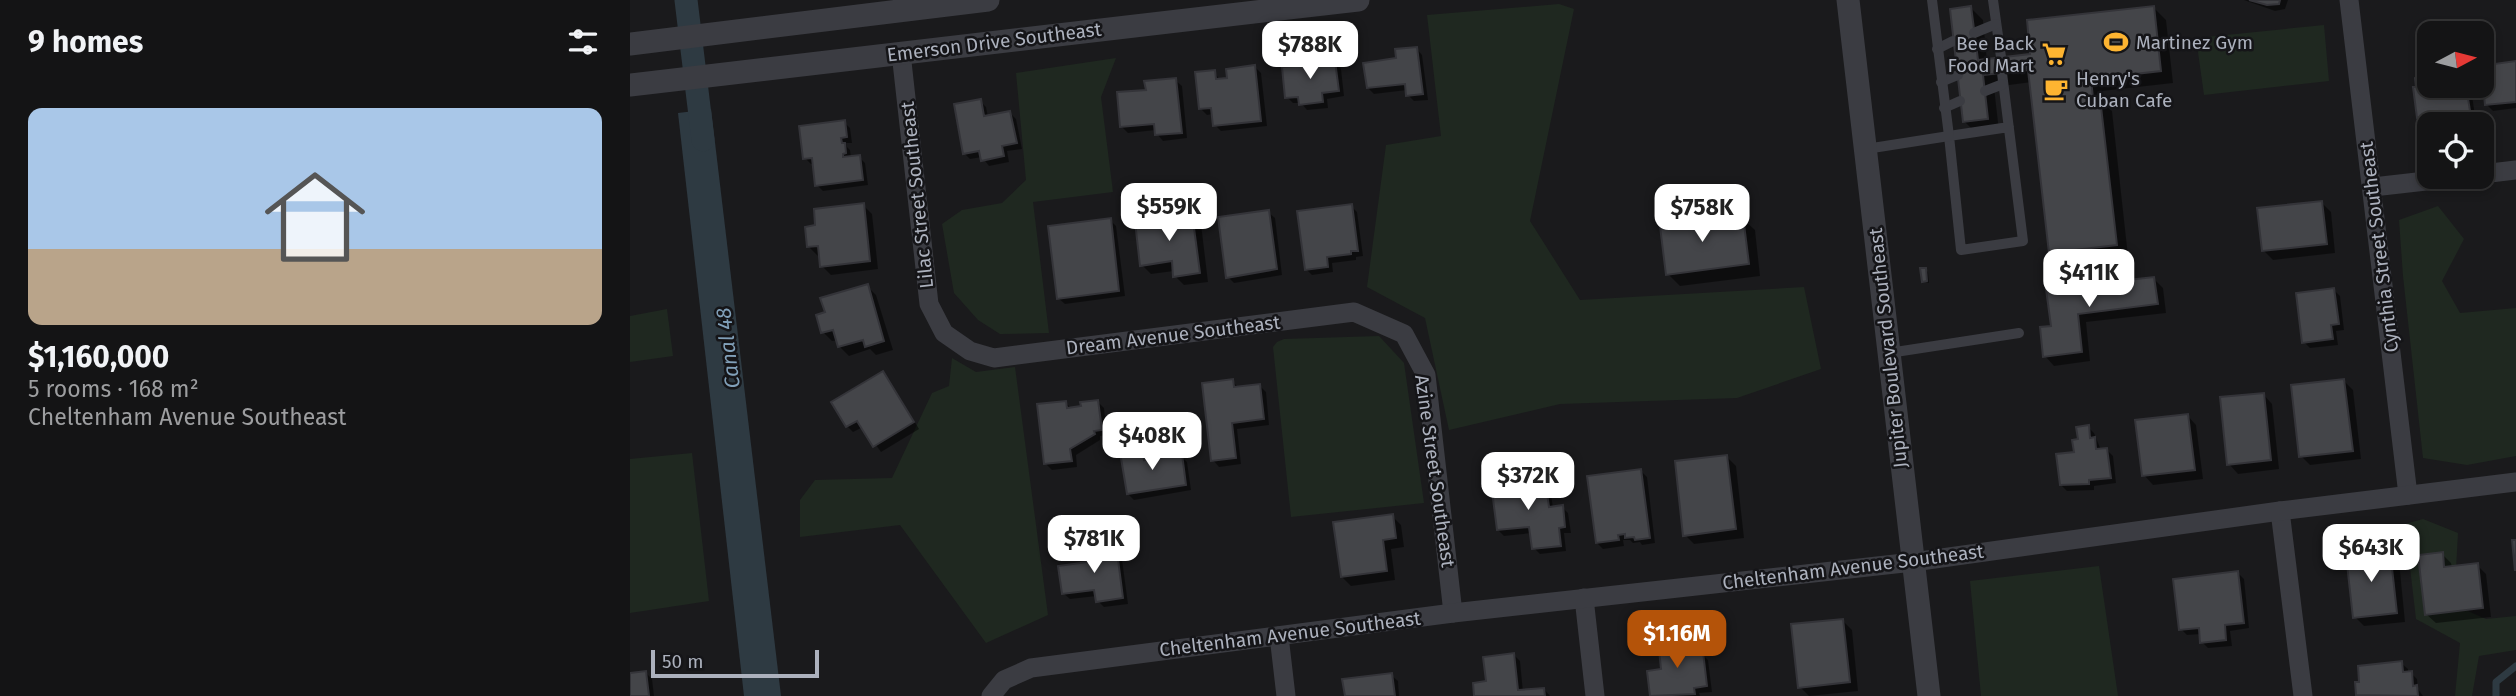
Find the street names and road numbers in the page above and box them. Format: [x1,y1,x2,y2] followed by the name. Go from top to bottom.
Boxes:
[885,17,1103,67] street label: Emerson Drive Southeast
[896,100,938,290] street label: Lilac Street Southeast
[2355,140,2403,354] street label: Cynthia Street Southeast
[1864,227,1912,469] street label: Jupiter Boulevard Southeast
[1065,310,1281,360] street label: Dream Avenue Southeast
[1410,373,1460,569] street label: Azine Street Southeast
[1721,540,1985,594] street label: Cheltenham Avenue Southeast
[1158,607,1422,661] street label: Cheltenham Avenue Southeast

